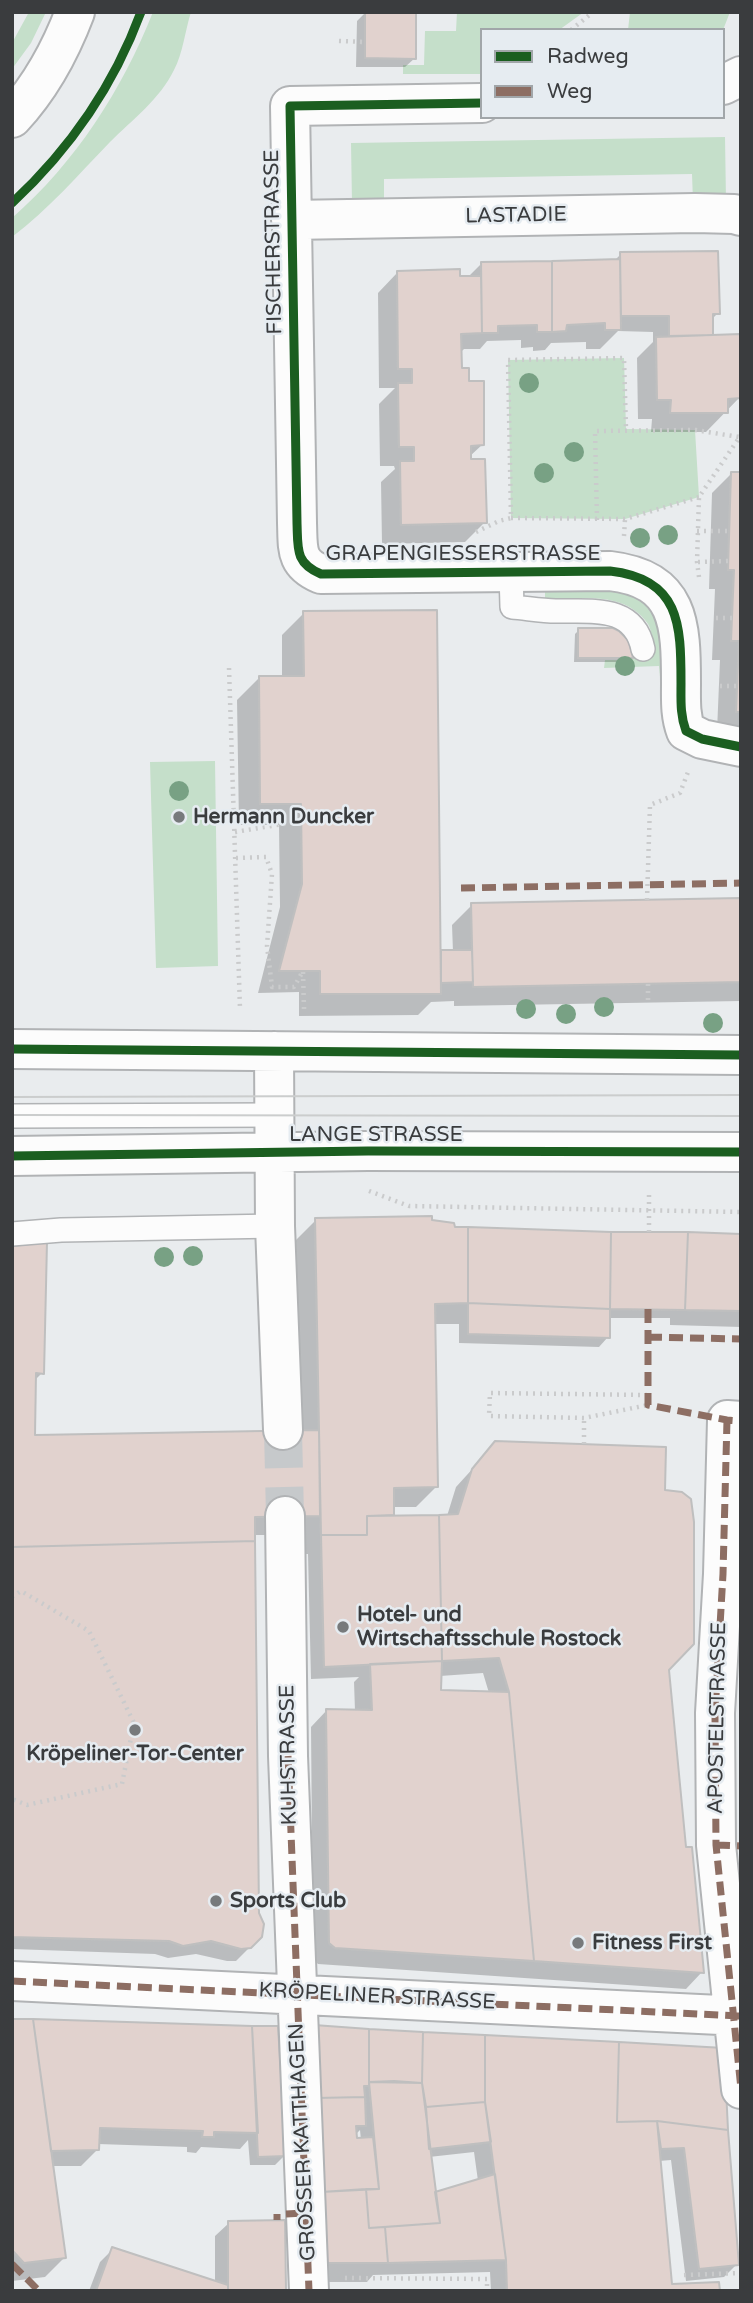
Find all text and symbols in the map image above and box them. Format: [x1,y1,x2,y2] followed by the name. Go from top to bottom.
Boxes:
[480,28,725,119] legend
[547,44,629,69] text: Radweg
[547,79,592,104] text: Weg
[260,149,288,335] street label: FISCHERSTRASSE
[465,203,567,229] street label: LASTADIE
[325,541,601,567] street label: GRAPENGIESSERSTRASSE
[193,804,374,830] place label: Hermann Duncker
[171,809,187,825] marker: Hermann Duncker
[289,1122,463,1148] street label: LANGE STRASSE
[357,1602,621,1652] place label: Hotel- und Wirtschaftsschule Rostock
[335,1619,351,1635] marker: Hotel- und Wirtschaftsschule Rostock
[704,1622,732,1814] street label: APOSTELSTRASSE
[275,1684,303,1826] street label: KUHSTRASSE
[127,1722,143,1738] marker: Kröpeliner-Tor-Center
[26,1741,244,1767] place label: Kröpeliner-Tor-Center
[230,1888,346,1914] place label: Sports Club
[208,1893,224,1909] marker: Sports Club
[592,1930,712,1956] place label: Fitness First
[570,1935,586,1951] marker: Fitness First
[258,1978,496,2016] street label: KRÖPELINER STRASSE
[284,2022,322,2262] street label: GROSSER KATTHAGEN

